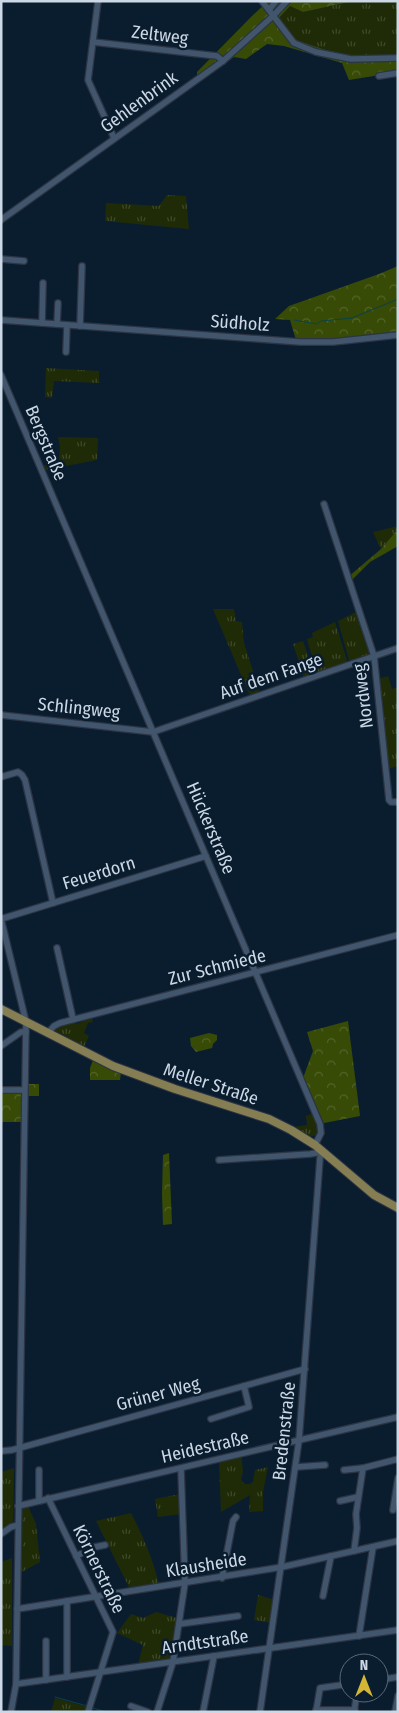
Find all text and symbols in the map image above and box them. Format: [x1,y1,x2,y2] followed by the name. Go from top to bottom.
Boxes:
[130,21,190,49] street label: Zeltweg
[96,66,182,137] street label: Gehlenbrink
[210,310,270,336] street label: Südholz
[20,402,72,484] street label: Bergstraße
[217,648,325,704] street label: Auf dem Fange
[348,662,378,730] street label: Nordweg
[37,693,122,723] street label: Schlingweg
[182,779,240,877] street label: Hückerstraße
[60,851,138,895] street label: Feuerdorn
[166,944,268,990] street label: Zur Schmiede
[161,1058,261,1110] street label: Meller Straße
[114,1372,203,1416] street label: Grüner Weg
[268,1380,300,1481] street label: Bredenstraße
[159,1426,251,1468] street label: Heidestraße
[68,1521,130,1617] street label: Körnerstraße
[164,1548,248,1582] street label: Klausheide
[160,1625,250,1659] street label: Arndtstraße
[339,1653,389,1703] north arrow
[360,1657,368,1674] text: N

